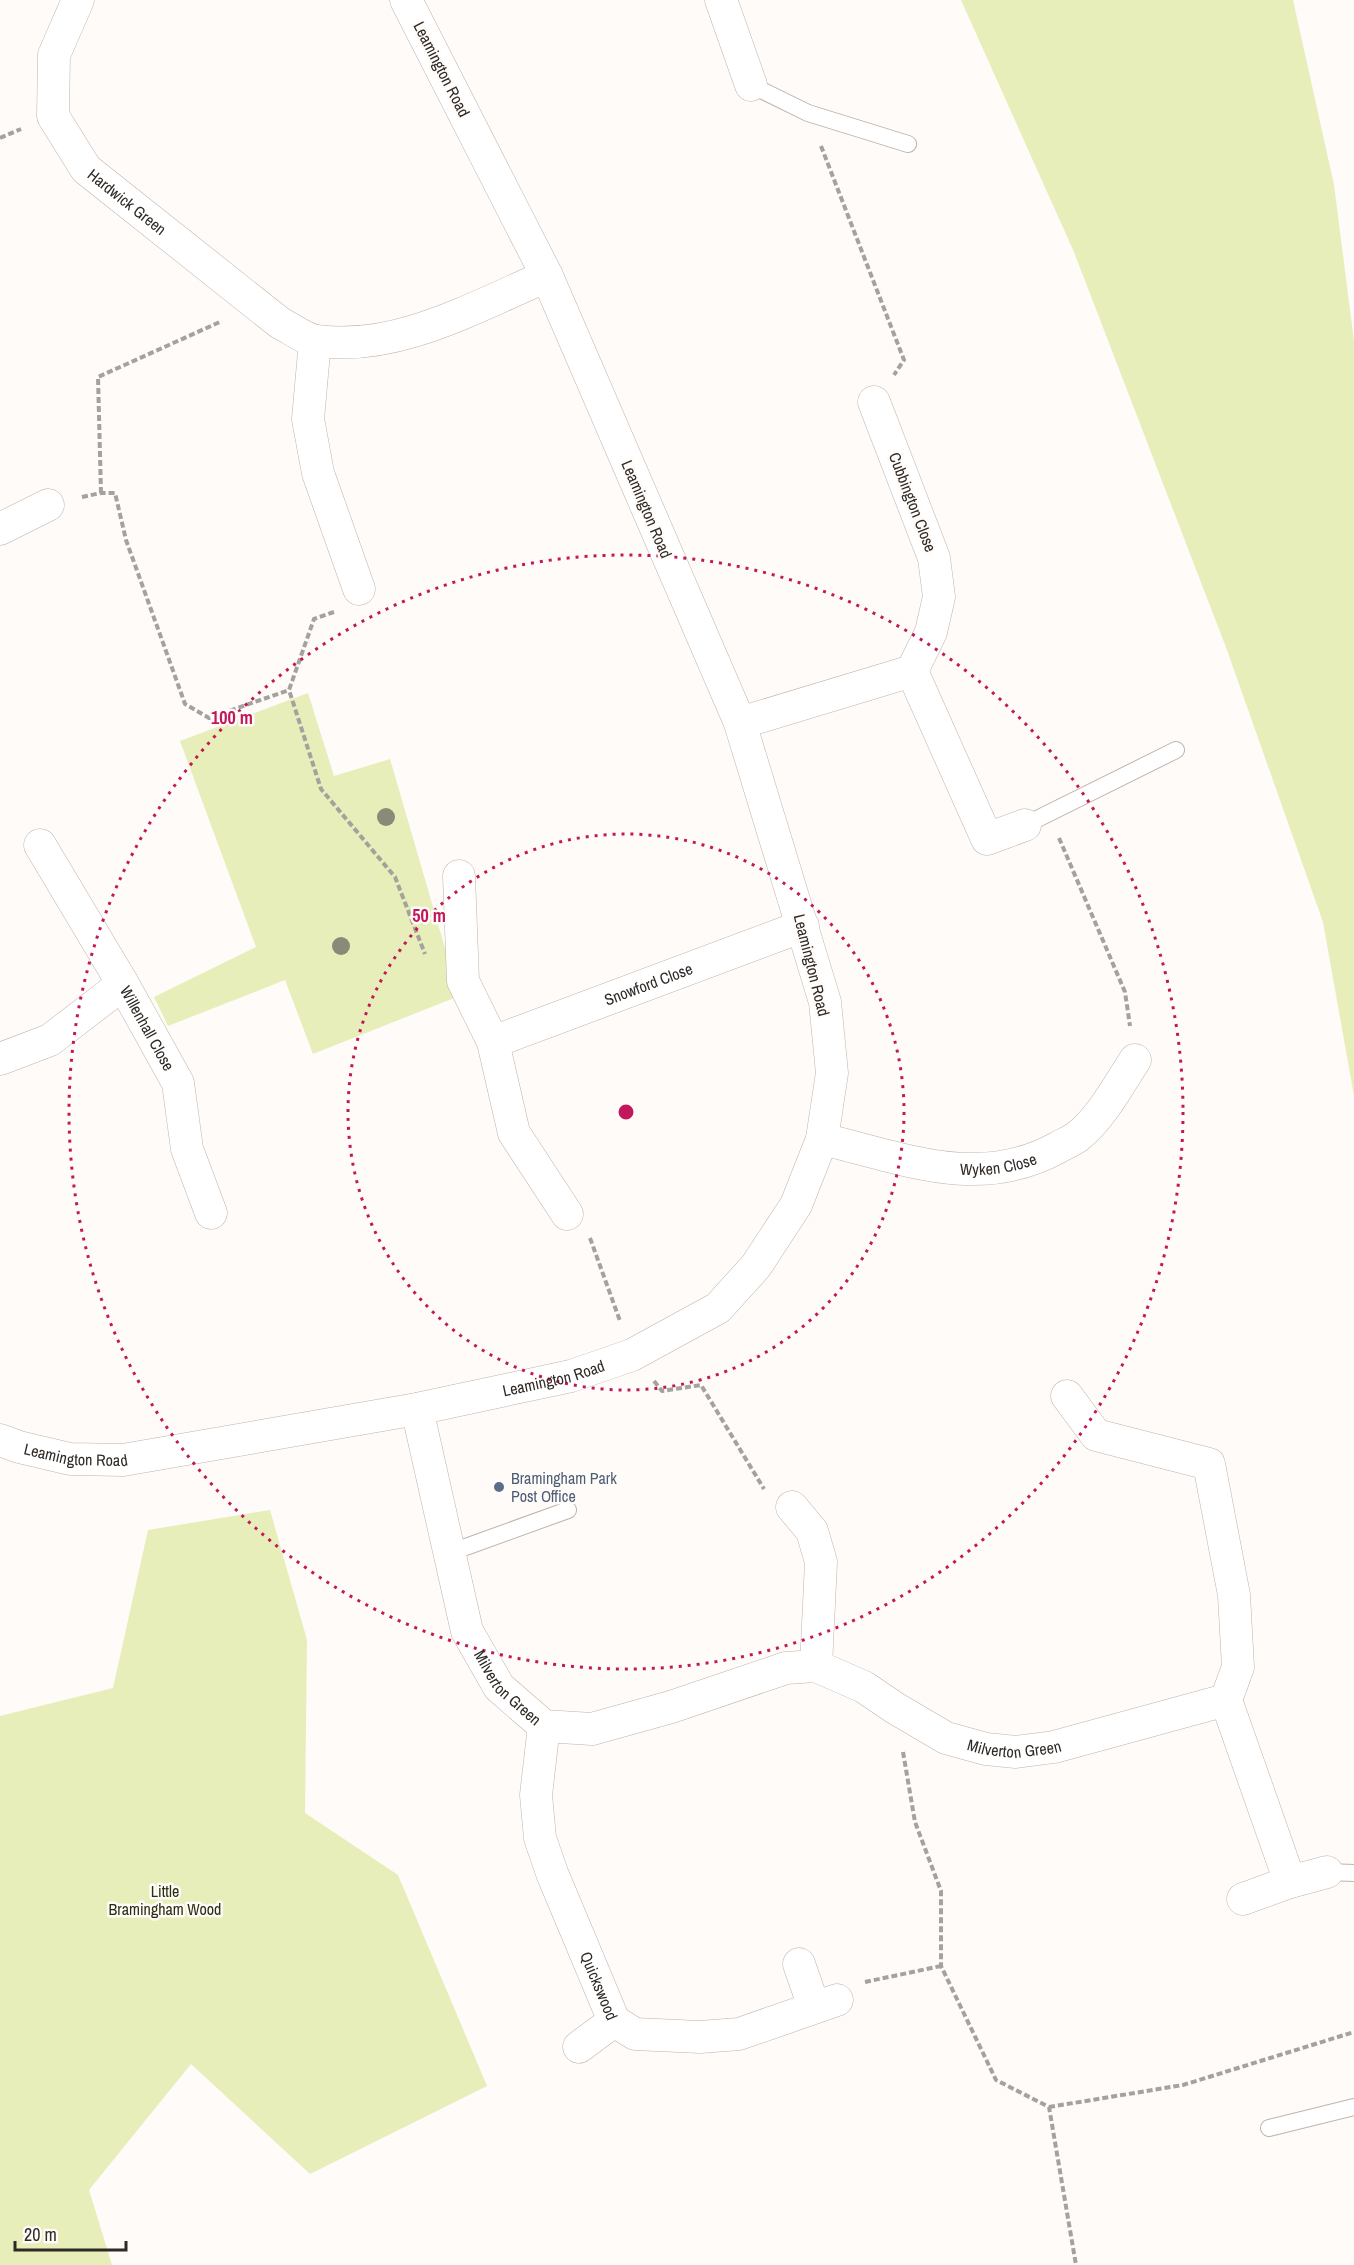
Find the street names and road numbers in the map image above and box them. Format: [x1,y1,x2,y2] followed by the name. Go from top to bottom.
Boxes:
[409,18,475,120] street label: Leamington Road
[83,164,171,240] street label: Hardwick Green
[884,449,942,555] street label: Cubbington Close
[616,457,678,561] street label: Leamington Road
[789,912,835,1018] street label: Leamington Road
[601,957,696,1010] street label: Snowford Close
[115,982,180,1075] street label: Willenhall Close
[960,1147,1040,1180] street label: Wyken Close
[501,1354,607,1401] street label: Leamington Road
[22,1438,129,1471] street label: Leamington Road
[469,1646,546,1730] street label: Milverton Green
[965,1733,1064,1763] street label: Milverton Green
[575,1948,623,2023] street label: Quickswood

